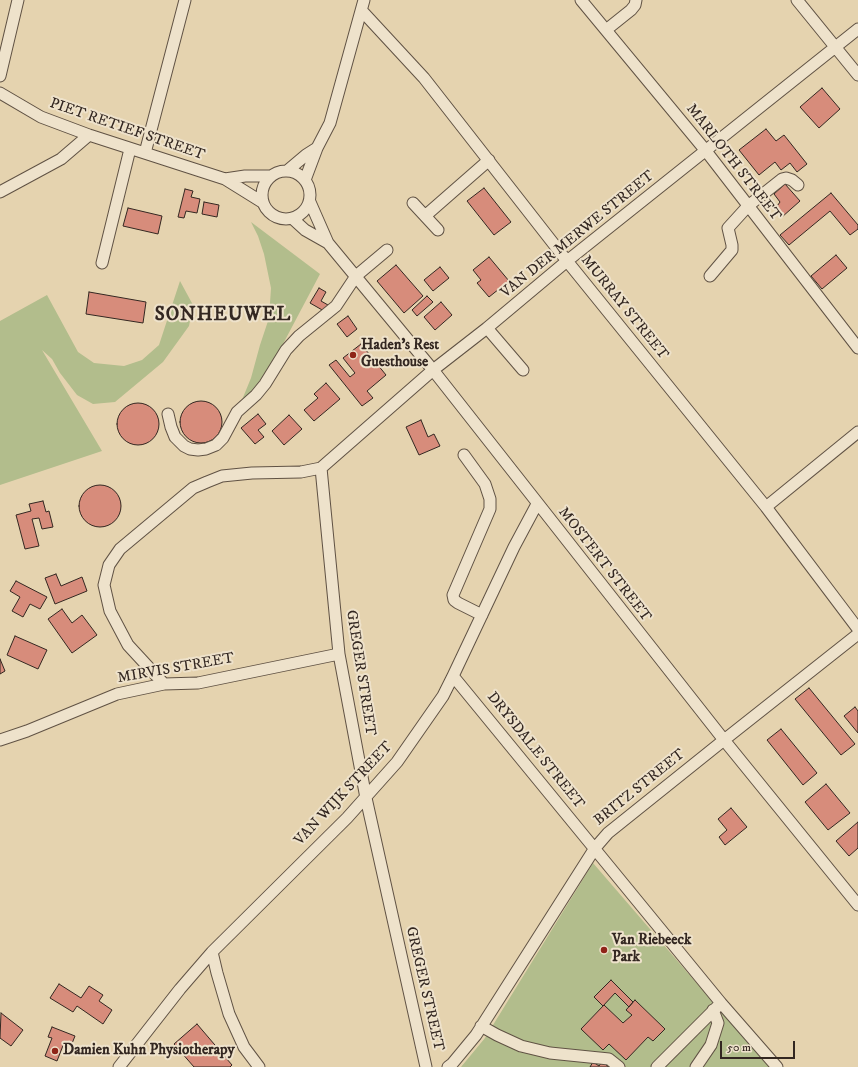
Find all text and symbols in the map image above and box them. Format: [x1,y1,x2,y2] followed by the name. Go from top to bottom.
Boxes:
[47,95,207,165] street label: PIET RETIEF STREET
[682,101,784,225] street label: MARLOTH STREET
[498,168,658,302] street label: VAN DER MERWE STREET
[576,252,672,364] street label: MURRAY STREET
[155,305,291,327] district label: SONHEUWEL
[361,337,439,372] place label: Haden's Rest Guesthouse
[348,350,358,360] marker: Haden's Rest Guesthouse
[554,504,654,626] street label: MOSTERT STREET
[341,609,379,737] street label: GREGER STREET
[116,650,236,688] street label: MIRVIS STREET
[482,689,588,813] street label: DRYSDALE STREET
[291,738,397,850] street label: VAN WIJK STREET
[591,746,689,830] street label: BRITZ STREET
[401,925,447,1053] street label: GREGER STREET
[612,932,691,967] place label: Van Riebeeck Park
[599,945,609,955] marker: Van Riebeeck Park
[722,1033,797,1059] scale bar
[727,1040,751,1055] text: 50 m
[63,1042,235,1060] place label: Damien Kuhn Physiotherapy
[50,1046,60,1056] marker: Damien Kuhn Physiotherapy

